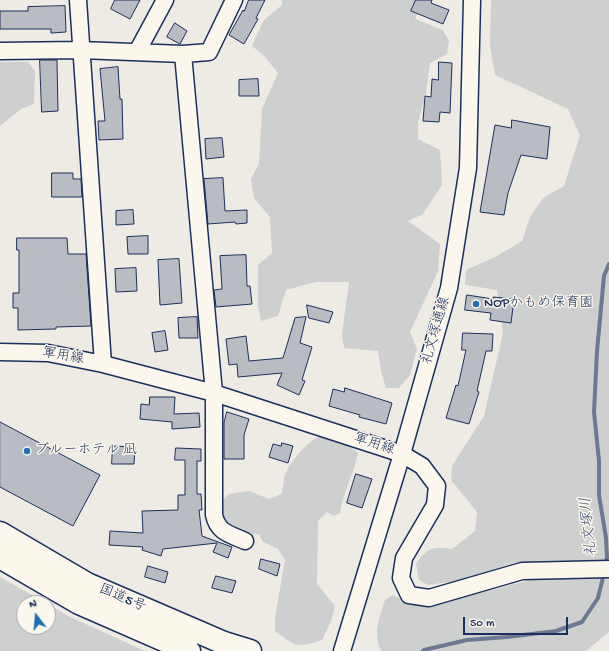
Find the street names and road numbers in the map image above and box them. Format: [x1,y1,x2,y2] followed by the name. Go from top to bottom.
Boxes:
[419,295,455,367] street label: 礼文塚通線
[41,345,85,369] street label: 軍用線
[351,431,397,459] street label: 軍用線
[96,582,148,616] street label: 国道5号

